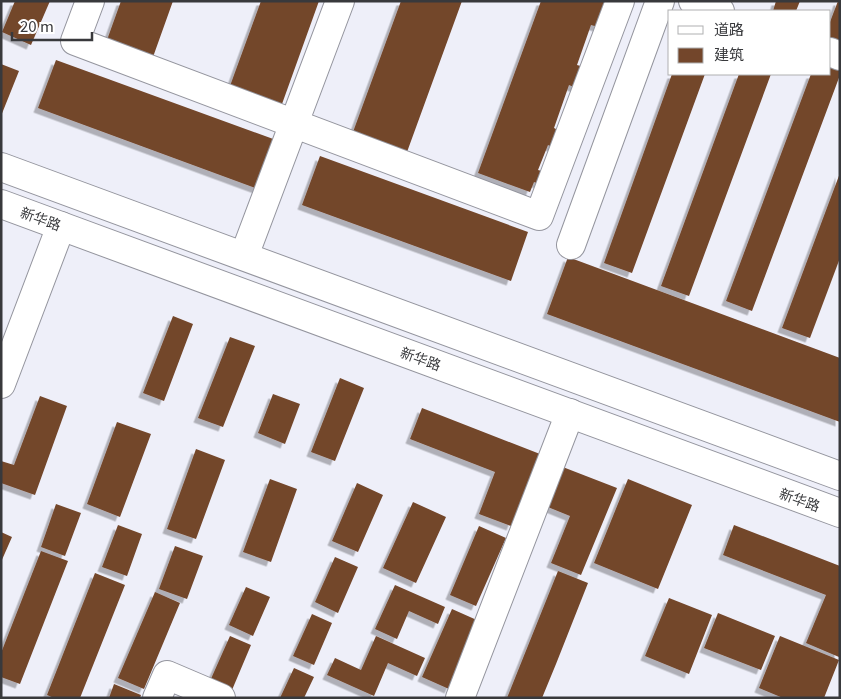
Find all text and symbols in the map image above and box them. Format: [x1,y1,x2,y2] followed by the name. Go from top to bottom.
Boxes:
[12,10,92,42] scale bar
[668,10,831,75] legend
[20,15,54,36] text: 20 m
[714,18,744,39] text: 道路
[714,43,744,64] text: 建筑
[18,201,64,235] street label: 新华路
[398,341,444,375] street label: 新华路
[777,482,823,516] street label: 新华路

